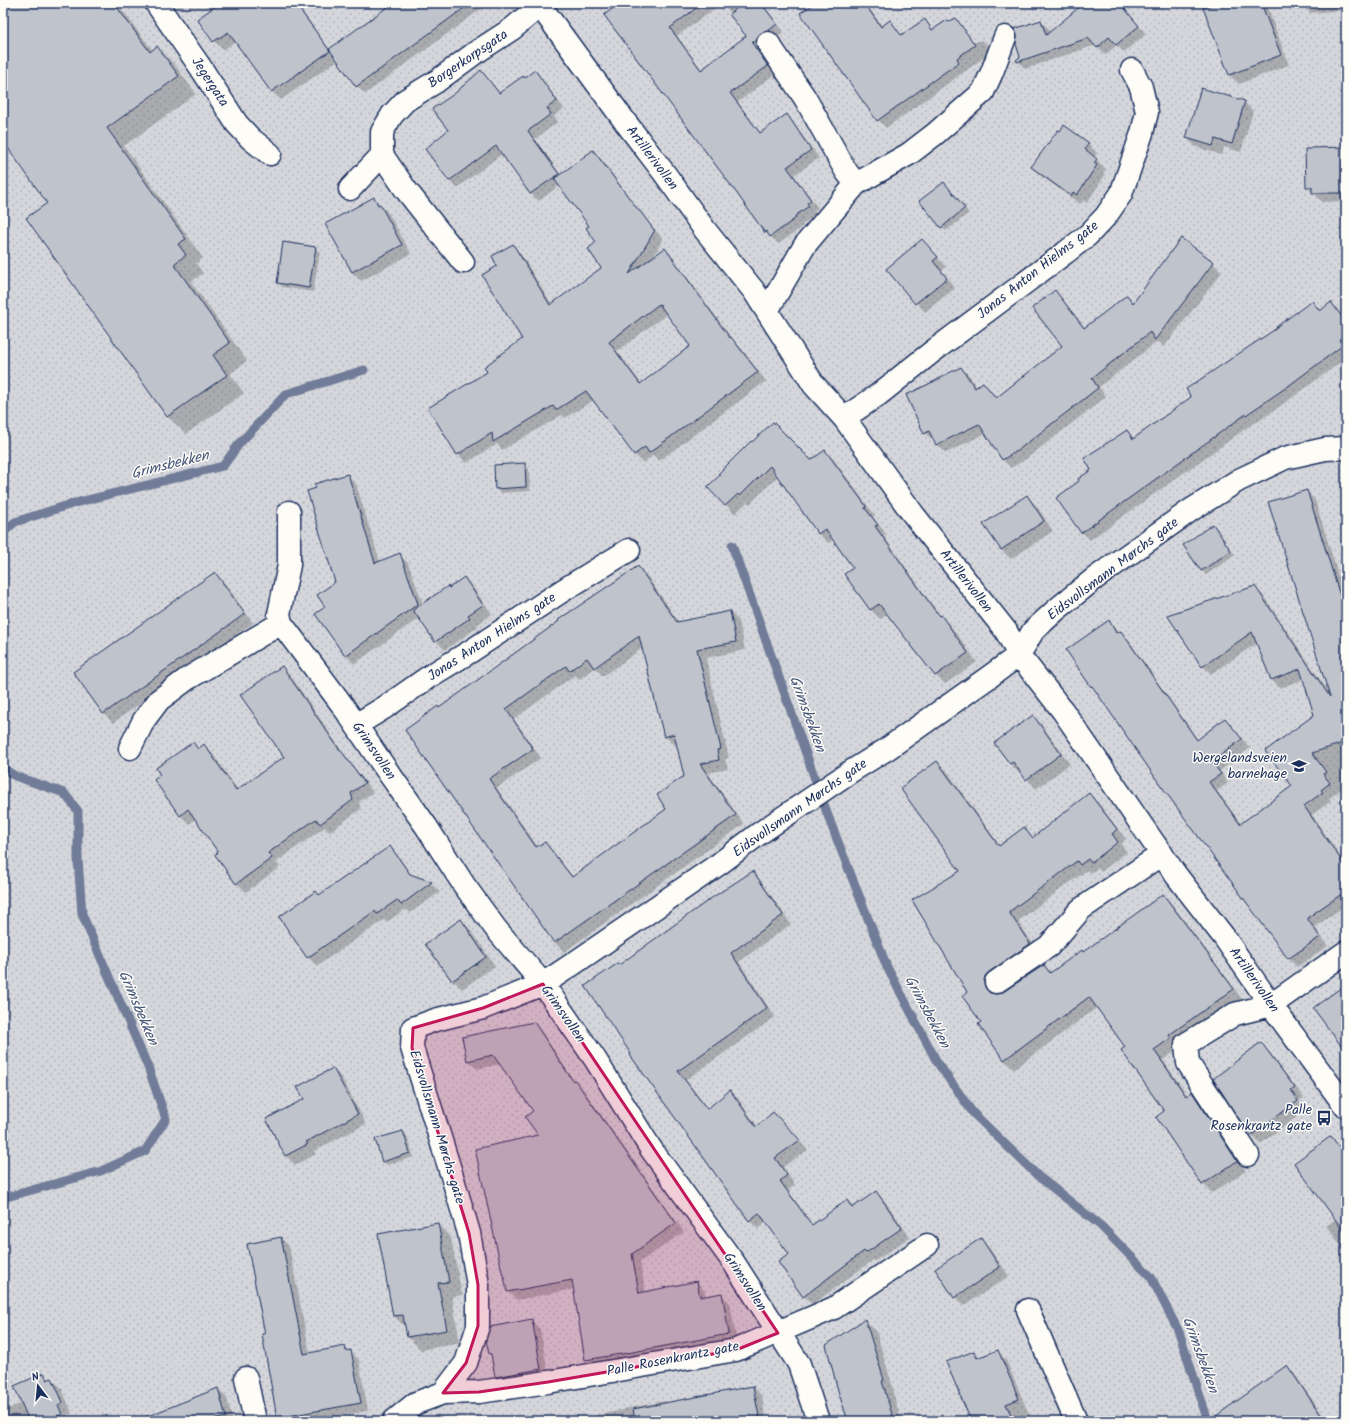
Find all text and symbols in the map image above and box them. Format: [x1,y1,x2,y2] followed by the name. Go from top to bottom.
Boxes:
[423,24,513,94] street label: Borgerkorpsgata
[186,53,234,111] street label: Jegergata
[620,121,684,195] street label: Artillerivollen
[972,215,1104,325] street label: Jonas Anton Hielms gate
[129,444,212,486] water label: Grimsbekken
[1042,512,1184,626] street label: Eidsvollsmann Mørchs gate
[934,544,998,618] street label: Artillerivollen
[423,587,561,687] street label: Jonas Anton Hielms gate
[782,673,832,756] water label: Grimsbekken
[346,717,402,785] street label: Grimsvollen
[1192,747,1288,785] place label: Wergelandsveien barnehage
[728,753,872,863] street label: Eidsvollsmann Mørchs gate
[1290,757,1308,775] school or university icon: Wergelandsveien barnehage
[1223,943,1285,1017] street label: Artillerivollen
[111,967,165,1050] water label: Grimsbekken
[898,971,957,1054] water label: Grimsbekken
[535,980,591,1048] street label: Grimsvollen
[403,1047,471,1207] street label: Eidsvollsmann Mørchs gate
[1210,1099,1313,1137] place label: Palle Rosenkrantz gate
[1315,1109,1333,1127] bus stop icon: Palle Rosenkrantz gate
[718,1248,772,1316] street label: Grimsvollen
[1175,1314,1225,1397] water label: Grimsbekken
[605,1335,742,1383] street label: Palle Rosenkrantz gate
[18,1366,58,1406] north arrow
[30,1368,41,1387] text: N

